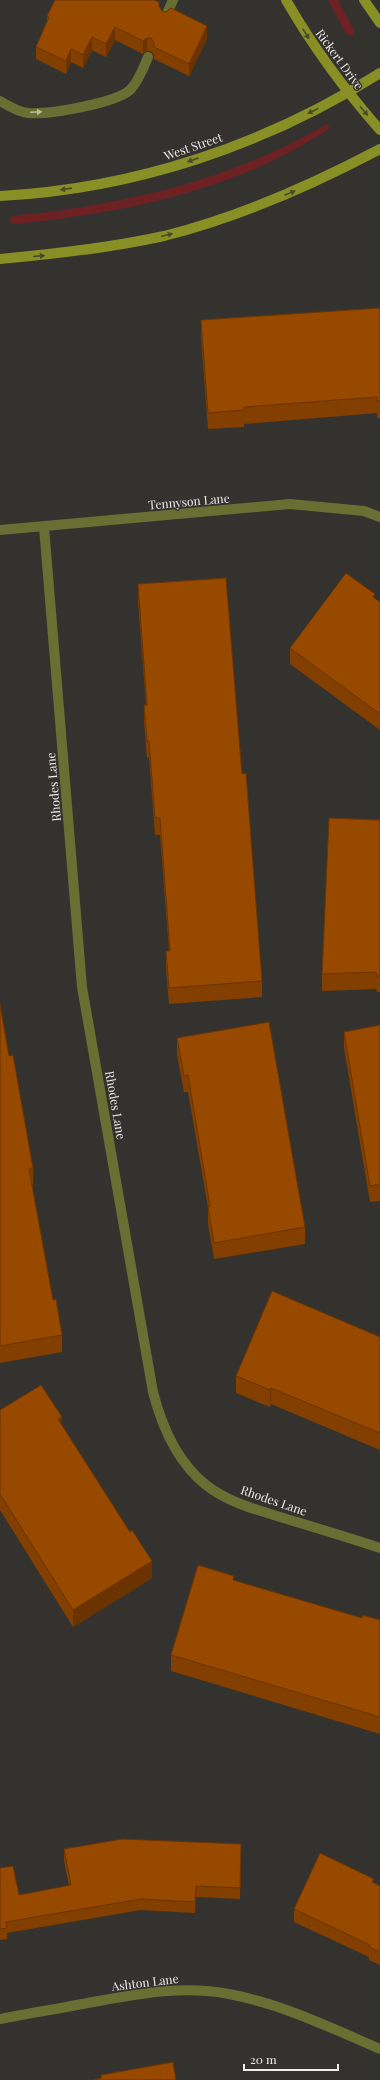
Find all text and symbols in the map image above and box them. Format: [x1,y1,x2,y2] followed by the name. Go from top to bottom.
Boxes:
[313,25,367,93] street label: Rickert Drive
[302,28,309,40] one-way arrow
[359,106,368,117] one-way arrow
[307,108,319,114] one-way arrow
[30,109,42,116] one-way arrow
[161,128,225,164] street label: West Street
[186,158,198,164] one-way arrow
[60,186,72,192] one-way arrow
[285,190,297,196] one-way arrow
[161,231,173,237] one-way arrow
[33,252,45,259] one-way arrow
[148,489,230,513] street label: Tennyson Lane
[42,752,64,822] street label: Rhodes Lane
[102,1070,130,1140] street label: Rhodes Lane
[239,1481,309,1519] street label: Rhodes Lane
[110,1970,179,1994] street label: Ashton Lane
[244,2046,338,2072] scale bar
[250,2051,277,2067] text: 20 m

